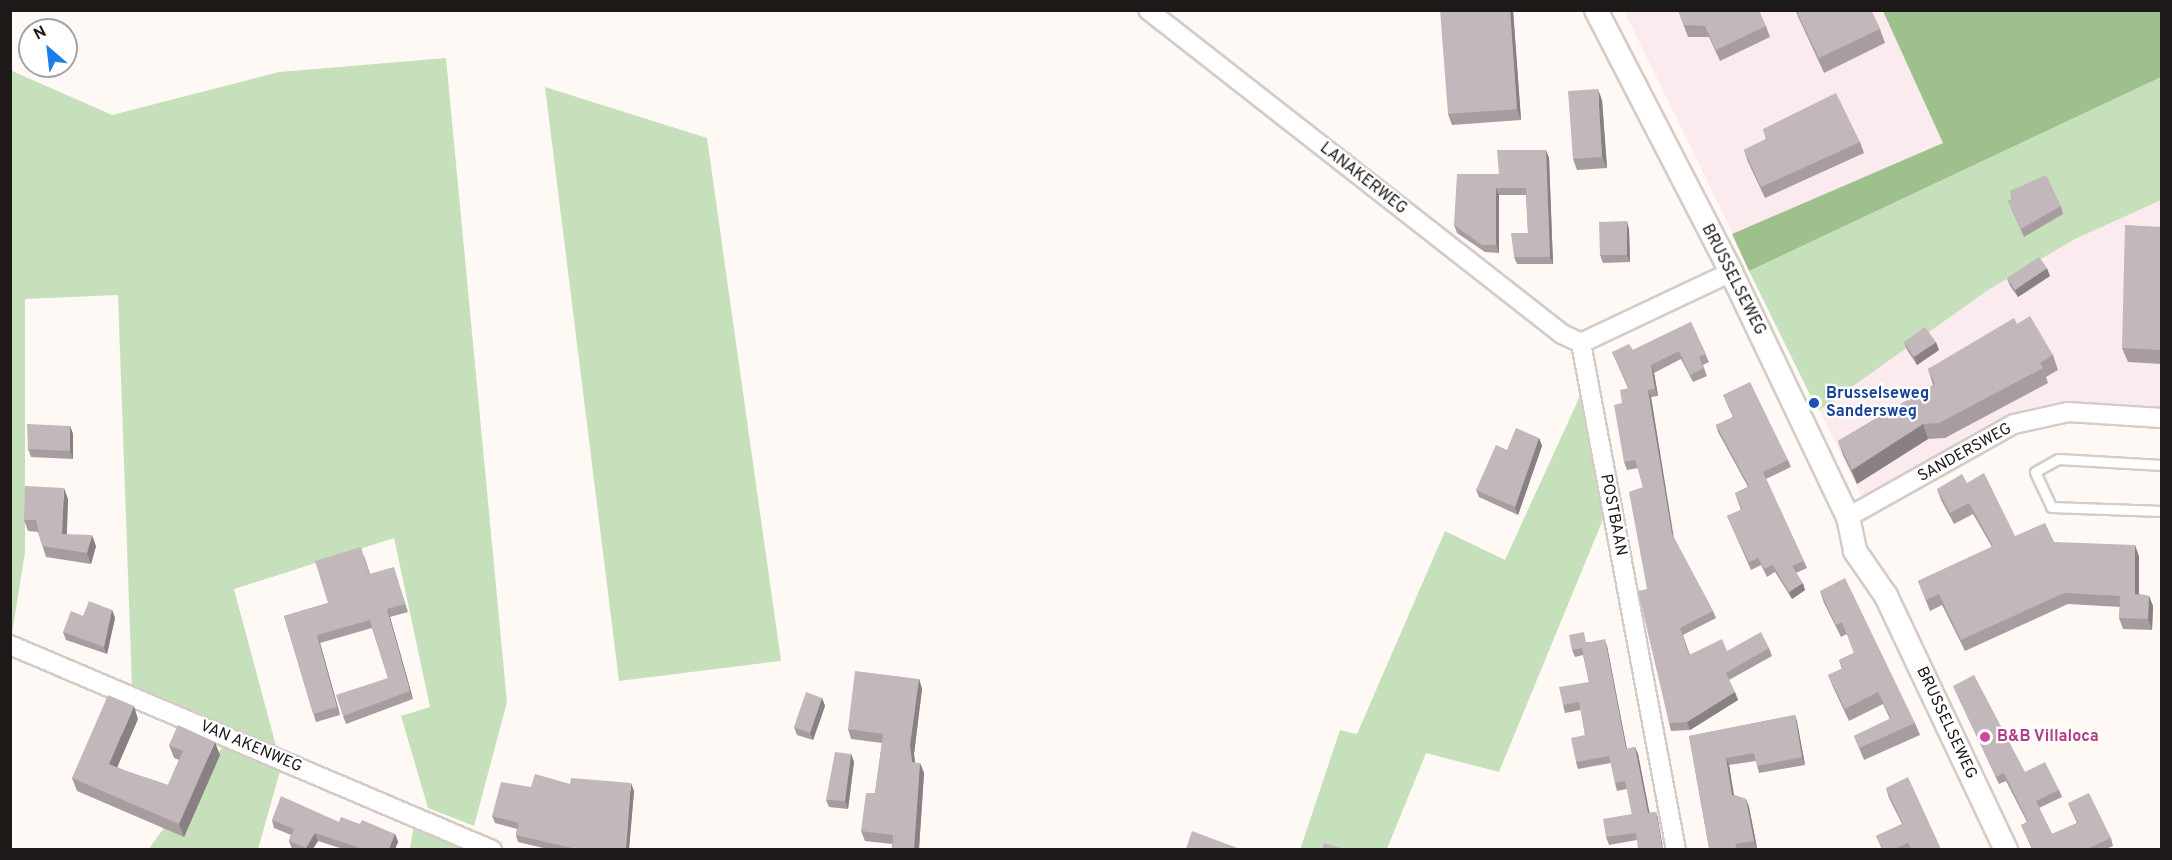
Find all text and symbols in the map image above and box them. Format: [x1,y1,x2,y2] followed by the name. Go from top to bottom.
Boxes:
[18,18,78,78] north arrow
[31,22,50,45] text: N
[1316,139,1410,219] street label: LANAKERWEG
[1697,221,1769,339] street label: BRUSSELSEWEG
[1826,384,1929,422] place label: Brusselseweg Sandersweg
[1807,396,1821,410] marker: Brusselseweg Sandersweg
[1915,419,2015,487] street label: SANDERSWEG
[1596,472,1630,558] street label: POSTBAAN
[1912,664,1980,782] street label: BRUSSELSEWEG
[197,717,305,777] street label: VAN AKENWEG
[1997,727,2099,747] place label: B&B Villaloca
[1978,730,1992,744] marker: B&B Villaloca

